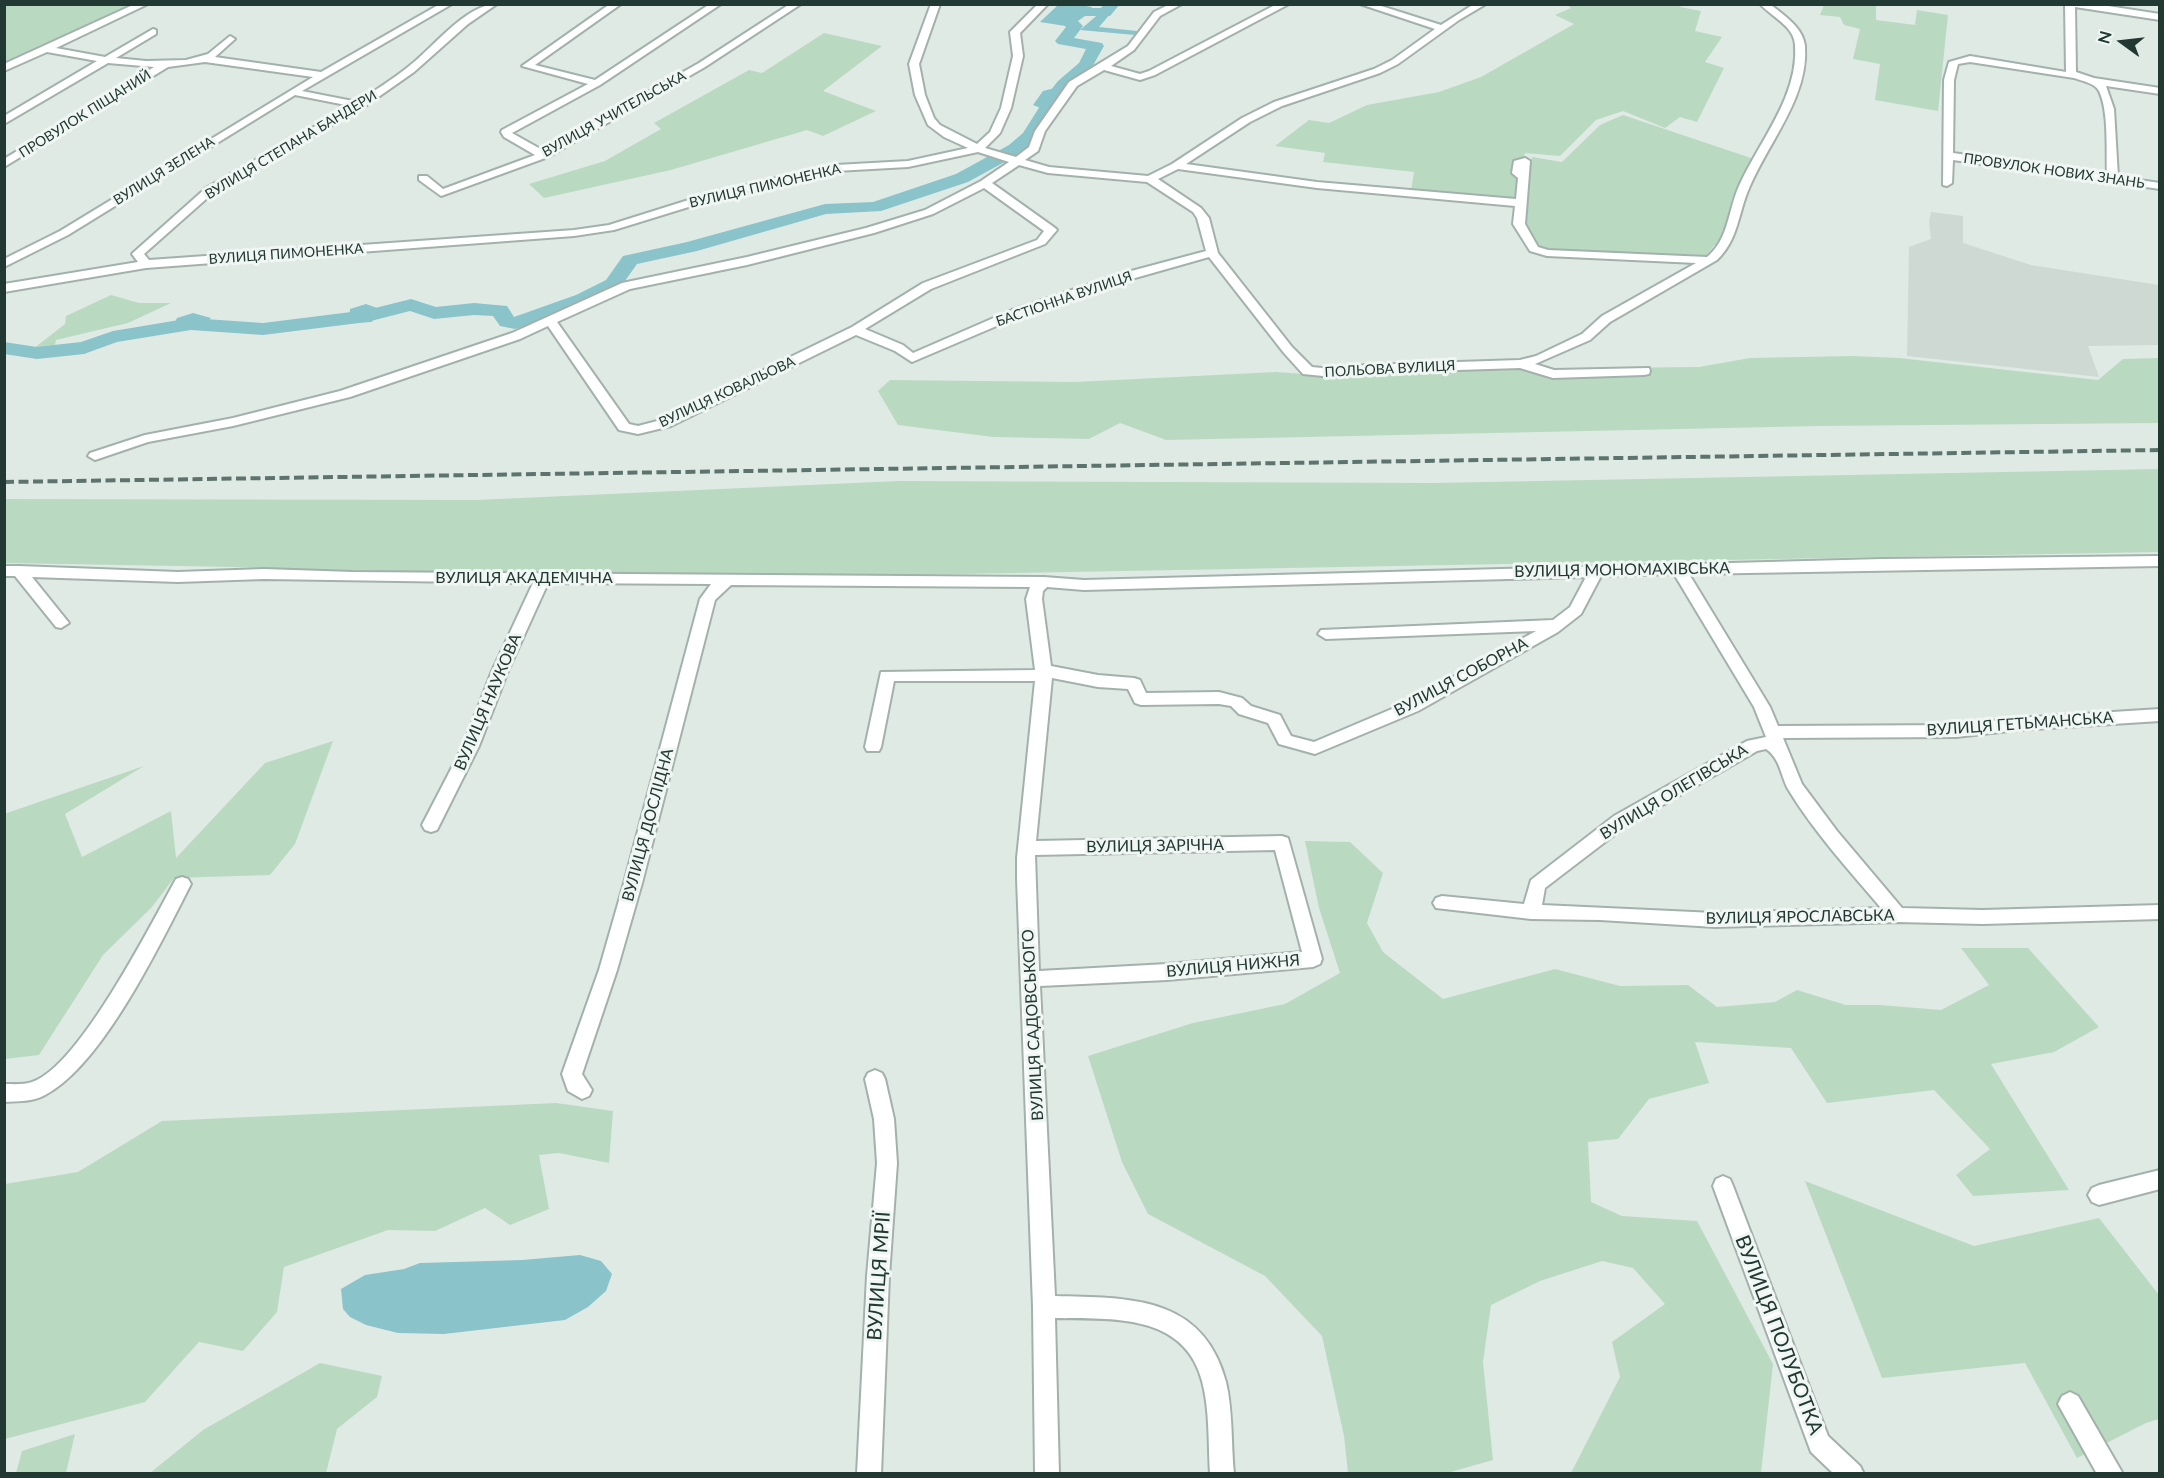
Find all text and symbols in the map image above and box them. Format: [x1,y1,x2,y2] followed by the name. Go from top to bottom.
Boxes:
[2092,12,2152,72] north arrow
[2093,29,2115,46] text: N
[16,66,154,162] street label: ПРОВУЛОК ПІЩАНИЙ
[539,67,689,161] street label: ВУЛИЦЯ УЧИТЕЛЬСЬКА
[202,87,380,203] street label: ВУЛИЦЯ СТЕПАНА БАНДЕРИ
[110,133,218,209] street label: ВУЛИЦЯ ЗЕЛЕНА
[1962,150,2146,192] street label: ПРОВУЛОК НОВИХ ЗНАНЬ
[688,160,842,212] street label: ВУЛИЦЯ ПИМОНЕНКА
[208,240,364,268] street label: ВУЛИЦЯ ПИМОНЕНКА
[994,268,1134,330] street label: БАСТІОННА ВУЛИЦЯ
[656,353,798,431] street label: ВУЛИЦЯ КОВАЛЬОВА
[1324,357,1456,381] street label: ПОЛЬОВА ВУЛИЦЯ
[1514,559,1730,581] street label: ВУЛИЦЯ МОНОМАХІВСЬКА
[435,568,613,588] street label: ВУЛИЦЯ АКАДЕМІЧНА
[450,631,526,773] street label: ВУЛИЦЯ НАУКОВА
[1391,634,1531,720] street label: ВУЛИЦЯ СОБОРНА
[1926,708,2114,740] street label: ВУЛИЦЯ ГЕТЬМАНСЬКА
[1597,740,1751,844] street label: ВУЛИЦЯ ОЛЕГІВСЬКА
[618,746,678,904] street label: ВУЛИЦЯ ДОСЛІДНА
[1086,835,1224,857] street label: ВУЛИЦЯ ЗАРІЧНА
[1705,906,1895,928] street label: ВУЛИЦЯ ЯРОСЛАВСЬКА
[1018,929,1048,1121] street label: ВУЛИЦЯ САДОВСЬКОГО
[1165,951,1301,981] street label: ВУЛИЦЯ НИЖНЯ
[863,1211,895,1341] street label: ВУЛИЦЯ МРІЇ
[1730,1232,1828,1438] street label: ВУЛИЦЯ ПОЛУБОТКА

